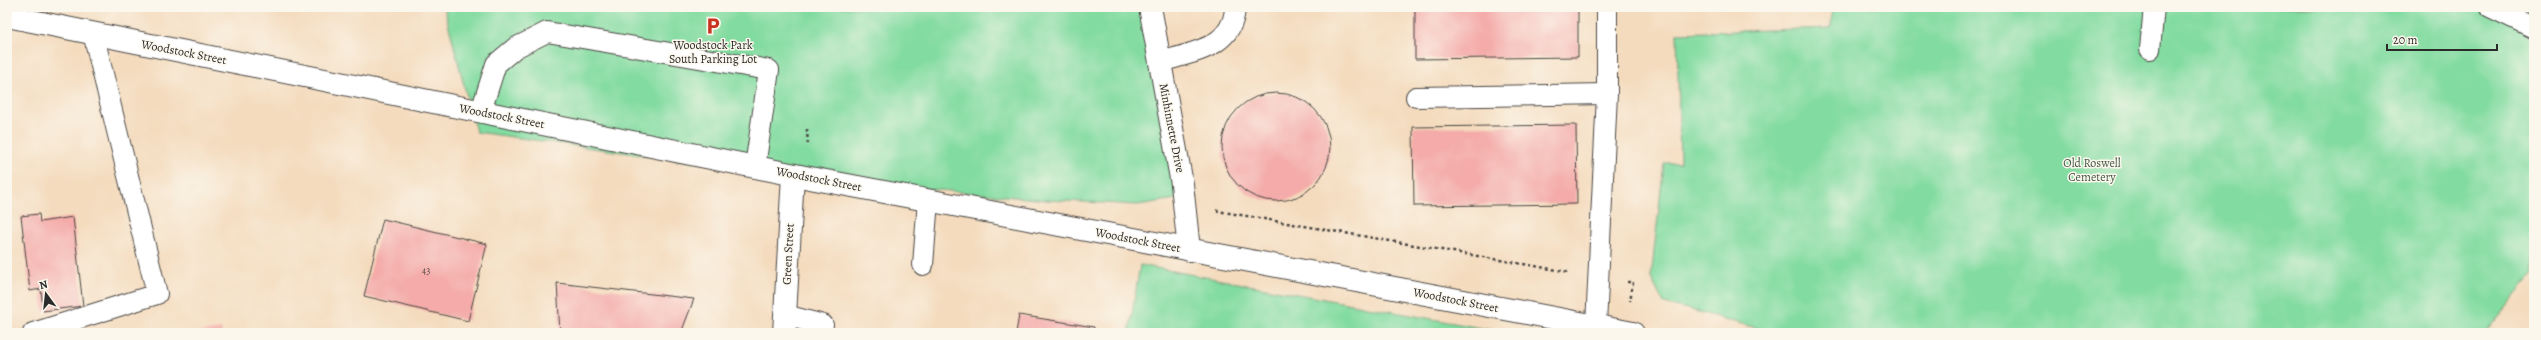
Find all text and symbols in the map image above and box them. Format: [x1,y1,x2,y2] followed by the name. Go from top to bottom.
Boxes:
[703,16,723,36] parking icon: Woodstock Park South Parking Lot
[2387,26,2497,52] scale bar
[2393,32,2417,48] text: 20 m
[139,36,228,68] street label: Woodstock Street
[669,37,757,67] place label: Woodstock Park South Parking Lot
[1155,82,1189,174] street label: Minhinnette Drive
[457,100,546,132] street label: Woodstock Street
[2063,155,2121,185] park label: Old Roswell Cemetery
[774,163,863,195] street label: Woodstock Street
[778,223,798,285] street label: Green Street
[1093,224,1182,256] street label: Woodstock Street
[422,264,430,277] house number: 43
[26,274,66,314] north arrow
[38,277,49,293] text: N
[1411,284,1500,316] street label: Woodstock Street

